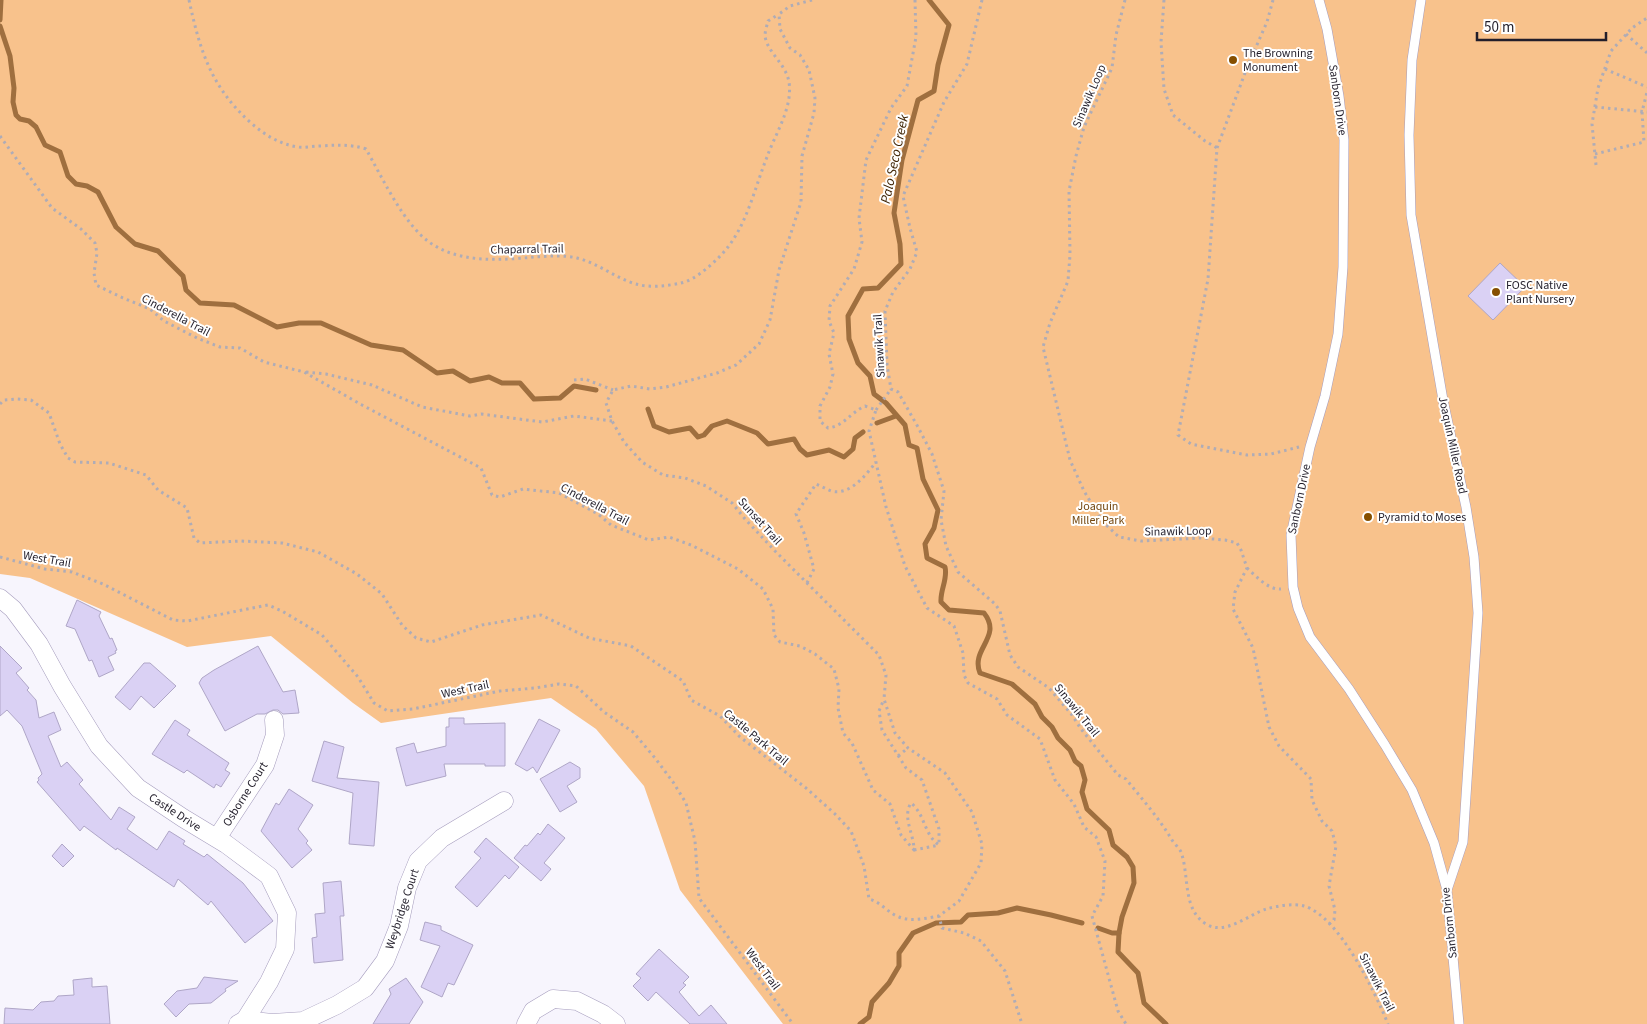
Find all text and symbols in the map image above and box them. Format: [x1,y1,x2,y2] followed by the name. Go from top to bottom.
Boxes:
[1477,10,1606,42] scale bar
[1484,17,1514,38] text: 50 m
[1243,45,1313,76] place label: The Browning Monument
[1227,54,1239,66] marker: The Browning Monument
[1068,62,1111,130] street label: Sinawik Loop
[1324,64,1351,137] street label: Sanborn Drive
[876,112,914,206] water label: Palo Seco Creek
[490,240,564,259] street label: Chaparral Trail
[1506,277,1575,308] place label: FOSC Native Plant Nursery
[1490,286,1502,298] marker: FOSC Native Plant Nursery
[138,290,213,341] street label: Cinderella Trail
[869,314,890,378] street label: Sinawik Trail
[1434,395,1471,495] street label: Joaquin Miller Road
[1284,462,1315,536] street label: Sanborn Drive
[557,479,632,530] street label: Cinderella Trail
[734,494,786,549] street label: Sunset Trail
[1072,498,1124,529] park label: Joaquin Miller Park
[1378,509,1466,526] place label: Pyramid to Moses
[1362,511,1374,523] marker: Pyramid to Moses
[1144,522,1212,541] street label: Sinawik Loop
[22,547,72,572] street label: West Trail
[440,676,491,703] street label: West Trail
[1050,680,1103,740] street label: Sinawik Trail
[720,705,792,770] street label: Castle Park Trail
[219,759,272,830] street label: Osborne Court
[145,789,204,836] street label: Castle Drive
[381,867,424,952] street label: Weybridge Court
[1437,887,1462,959] street label: Sanborn Drive
[741,945,784,994] street label: West Trail
[1355,950,1399,1014] street label: Sinawik Trail

